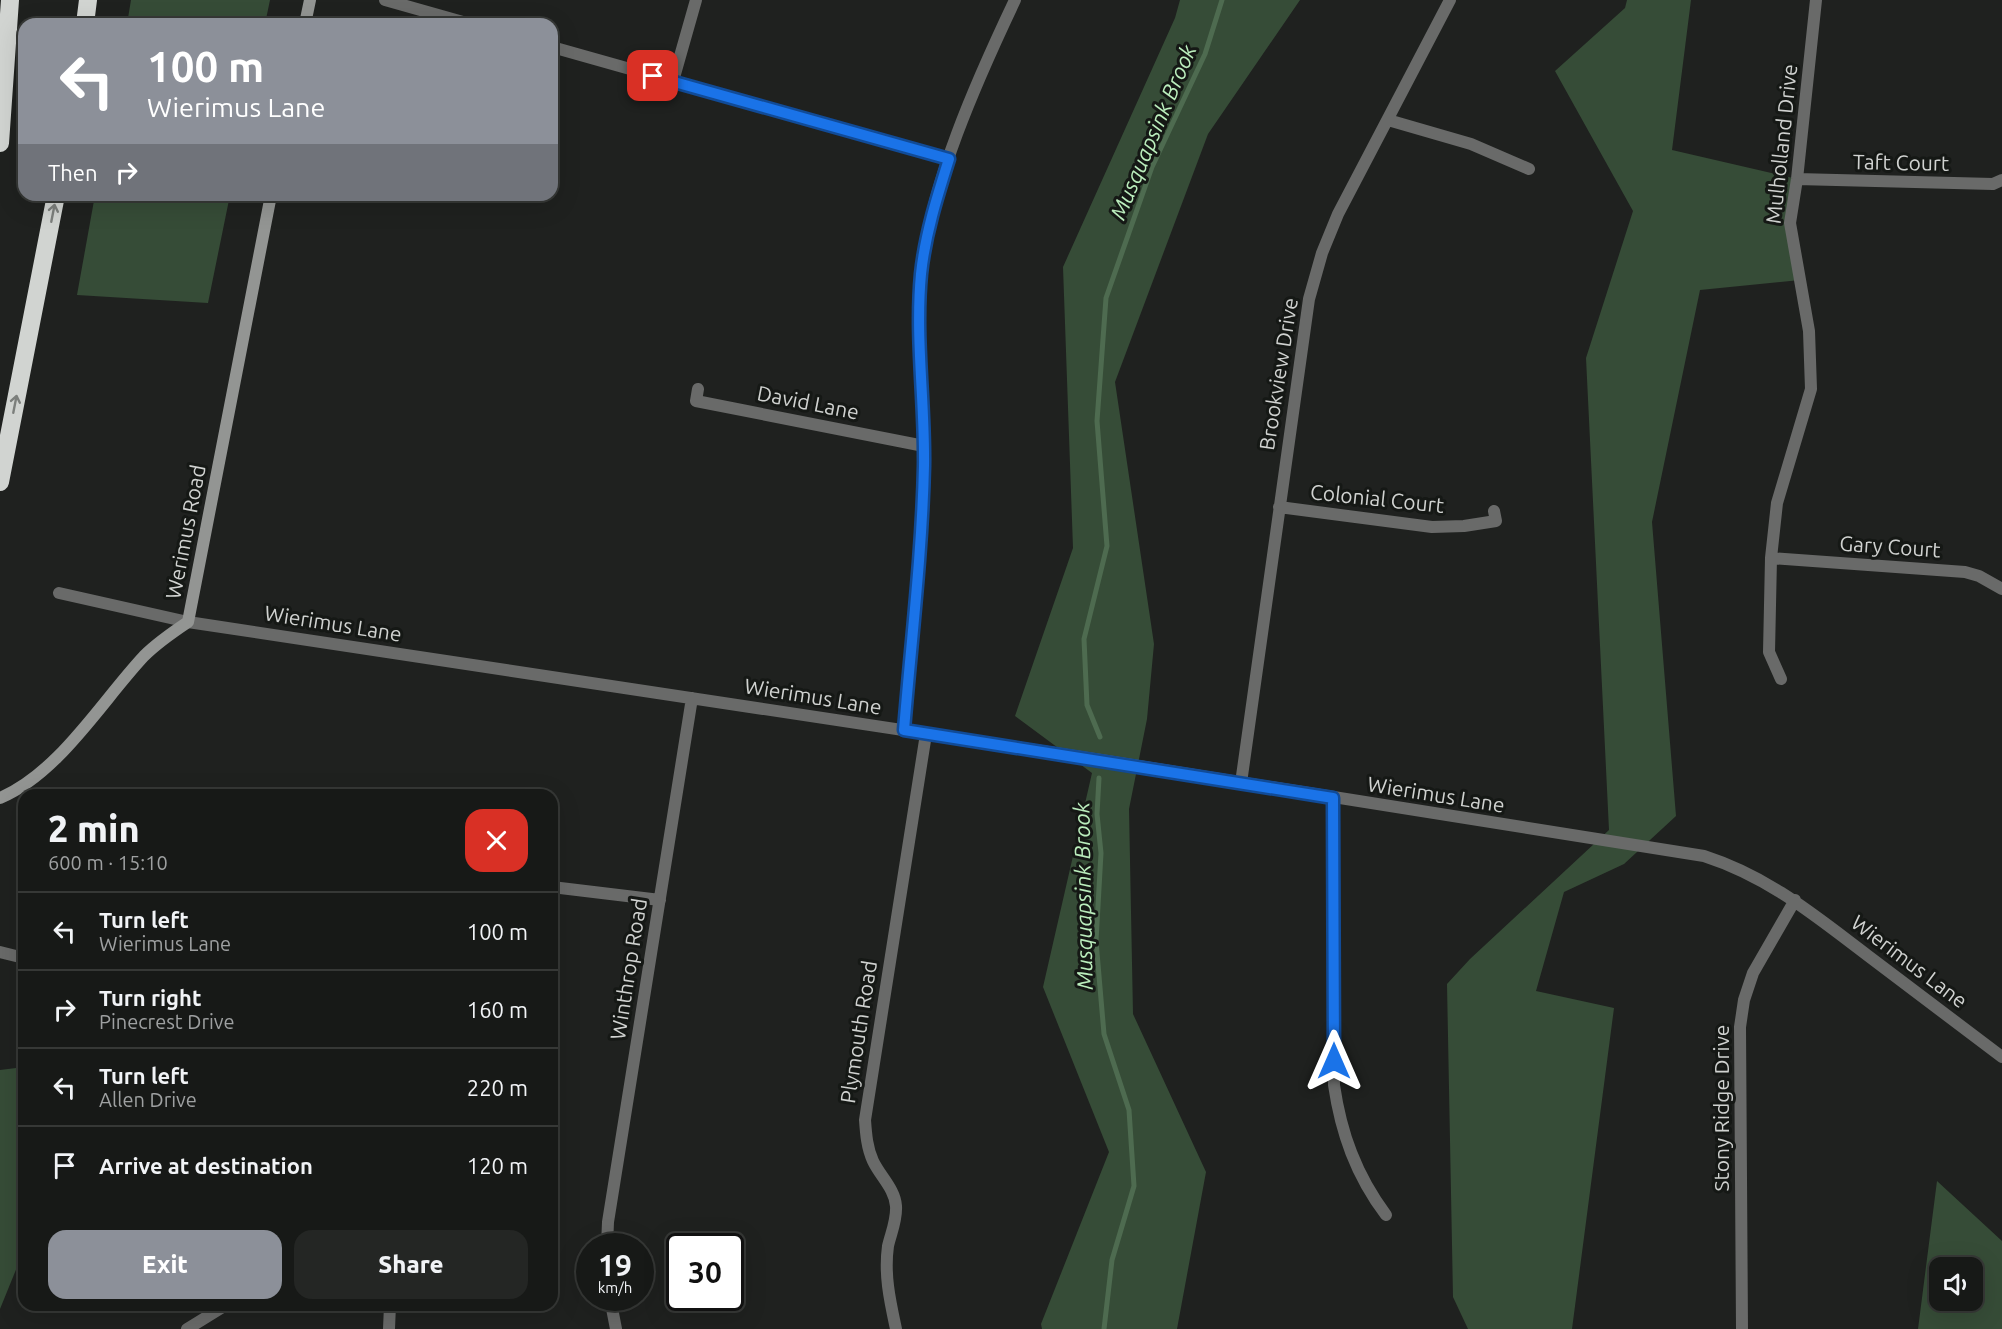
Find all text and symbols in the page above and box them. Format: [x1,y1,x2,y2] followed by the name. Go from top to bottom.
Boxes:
[1104,40,1201,223] water label: Musquapsink Brook
[48,42,126,120] icon: left
[147,43,264,90] text: 100 m
[627,50,678,101] pin
[636,59,669,92] icon: arrive
[1761,63,1801,225] street label: Mulholland Drive
[147,92,325,122] text: Wierimus Lane
[1853,149,1949,175] street label: Taft Court
[110,156,143,189] icon: right
[48,160,98,185] text: Then
[48,203,59,223] one-way arrow
[1254,296,1302,452] street label: Brookview Drive
[755,380,861,424] street label: David Lane
[10,395,21,414] one-way arrow
[160,463,210,601] street label: Werimus Road
[1309,479,1445,517] street label: Colonial Court
[1839,530,1941,562] street label: Gary Court
[263,600,404,646] street label: Wierimus Lane
[743,673,884,719] street label: Wierimus Lane
[1366,771,1507,817] street label: Wierimus Lane
[1068,801,1097,990] water label: Musquapsink Brook
[48,808,140,849] text: 2 min
[465,809,528,872] button: close
[48,851,168,874] text: 600 m · 15:10
[605,896,651,1041] street label: Winthrop Road
[99,907,189,932] text: Turn left
[1847,910,1972,1013] street label: Wierimus Lane
[48,915,81,948] icon: left
[467,919,528,944] text: 100 m
[99,932,231,955] text: Wierimus Lane
[835,959,881,1105] street label: Plymouth Road
[99,985,201,1010] text: Turn right
[48,993,81,1026] icon: right
[467,997,528,1022] text: 160 m
[99,1010,235,1033] text: Pinecrest Drive
[1709,1025,1733,1191] street label: Stony Ridge Drive
[1302,1029,1366,1093] position arrow
[99,1063,189,1088] text: Turn left
[48,1071,81,1104] icon: left
[467,1075,528,1100] text: 220 m
[99,1088,197,1111] text: Allen Drive
[48,1149,81,1182] icon: arrive
[99,1153,313,1178] text: Arrive at destination
[467,1153,528,1178] text: 120 m
[48,1230,282,1299] button: Exit
[294,1230,528,1299] button: Share
[666,1233,744,1311] speed limit sign: 30
[598,1248,632,1282] text: 19
[1929,1257,1983,1311] map controls
[1929,1257,1983,1311] button: sound
[598,1279,632,1296] text: km/h

